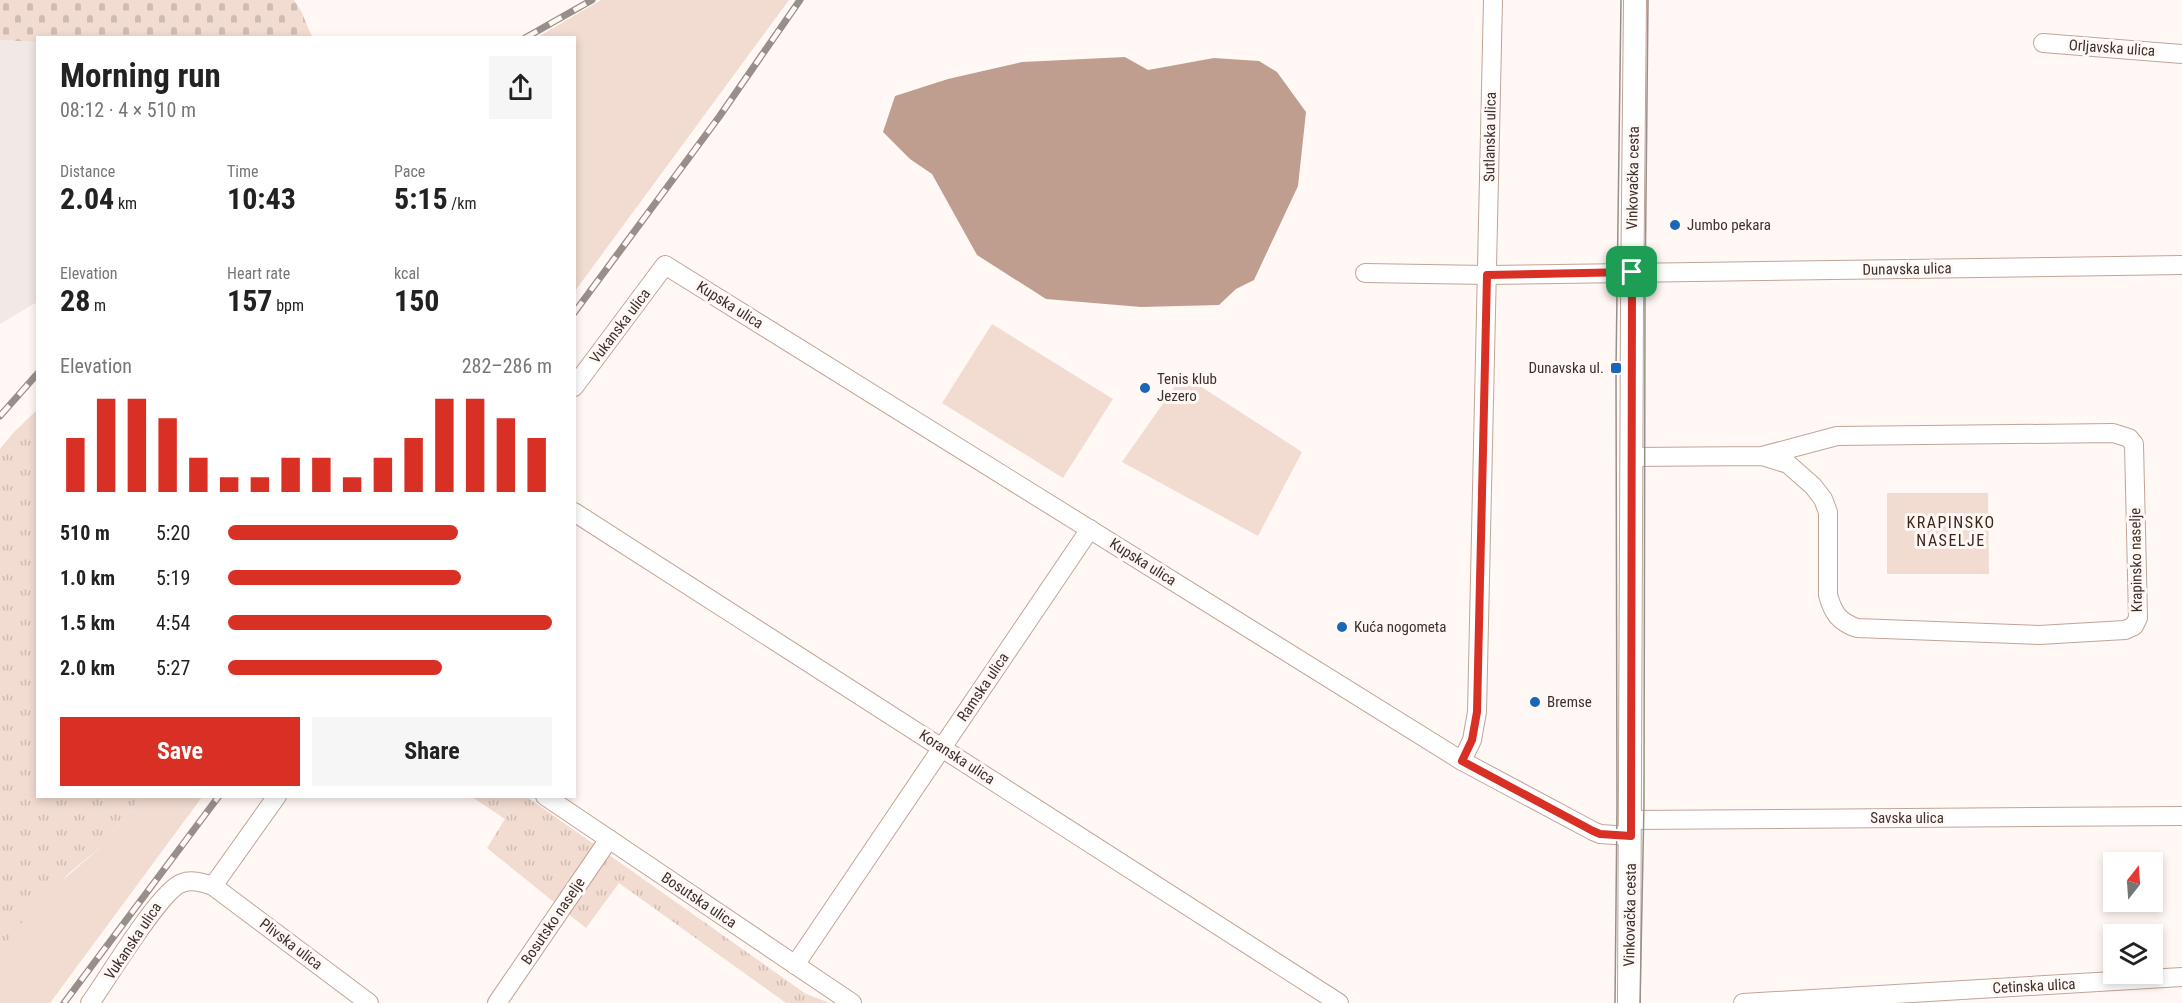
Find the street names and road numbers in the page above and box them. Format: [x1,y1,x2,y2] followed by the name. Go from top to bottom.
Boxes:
[2068,36,2156,60] street label: Orljavska ulica
[1480,92,1500,182] street label: Sutlanska ulica
[1623,126,1643,230] street label: Vinkovačka cesta
[1862,259,1952,279] street label: Dunavska ulica
[693,277,767,333] street label: Kupska ulica
[586,285,654,367] street label: Vukanska ulica
[2126,508,2146,612] street label: Krapinsko naselje
[1106,534,1180,590] street label: Kupska ulica
[953,649,1013,725] street label: Ramska ulica
[916,726,998,788] street label: Koranska ulica
[1870,809,1944,827] street label: Savska ulica
[1620,863,1640,967] street label: Vinkovačka cesta
[658,868,740,932] street label: Bosutska ulica
[517,874,589,968] street label: Bosutsko naselje
[101,899,165,983] street label: Vukanska ulica
[256,915,326,973] street label: Plivska ulica
[1992,975,2076,997] street label: Cetinska ulica

